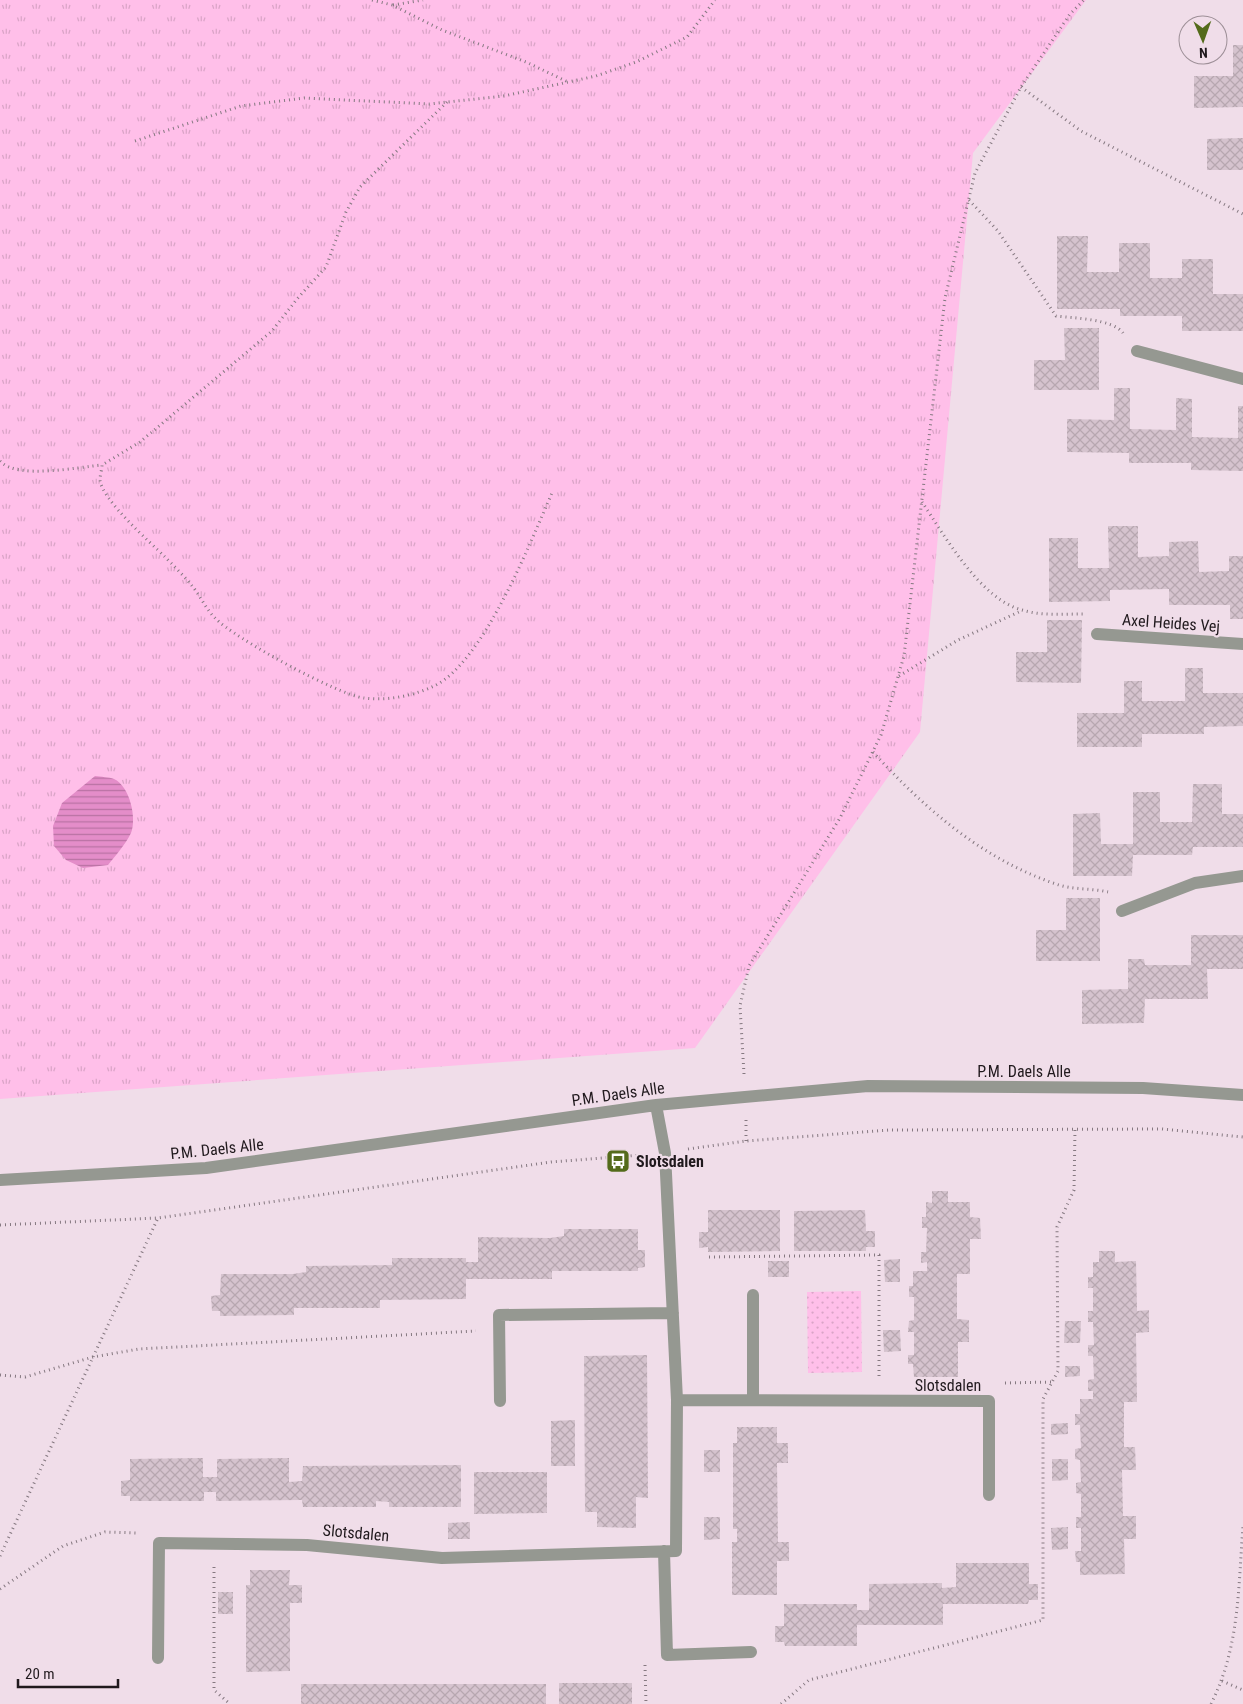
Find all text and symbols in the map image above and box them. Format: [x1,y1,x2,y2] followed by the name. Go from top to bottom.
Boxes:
[1178,15,1228,65] north arrow
[1199,45,1208,61] text: N
[1121,610,1221,636] street label: Axel Heides Vej
[977,1062,1071,1081] street label: P.M. Daels Alle
[570,1078,666,1110] street label: P.M. Daels Alle
[169,1135,265,1163] street label: P.M. Daels Alle
[605,1148,631,1174] bus stop icon: Slotsdalen
[636,1152,704,1171] place label: Slotsdalen
[915,1376,981,1395] street label: Slotsdalen
[322,1521,390,1545] street label: Slotsdalen
[18,1656,118,1688] scale bar
[25,1665,55,1683] text: 20 m

